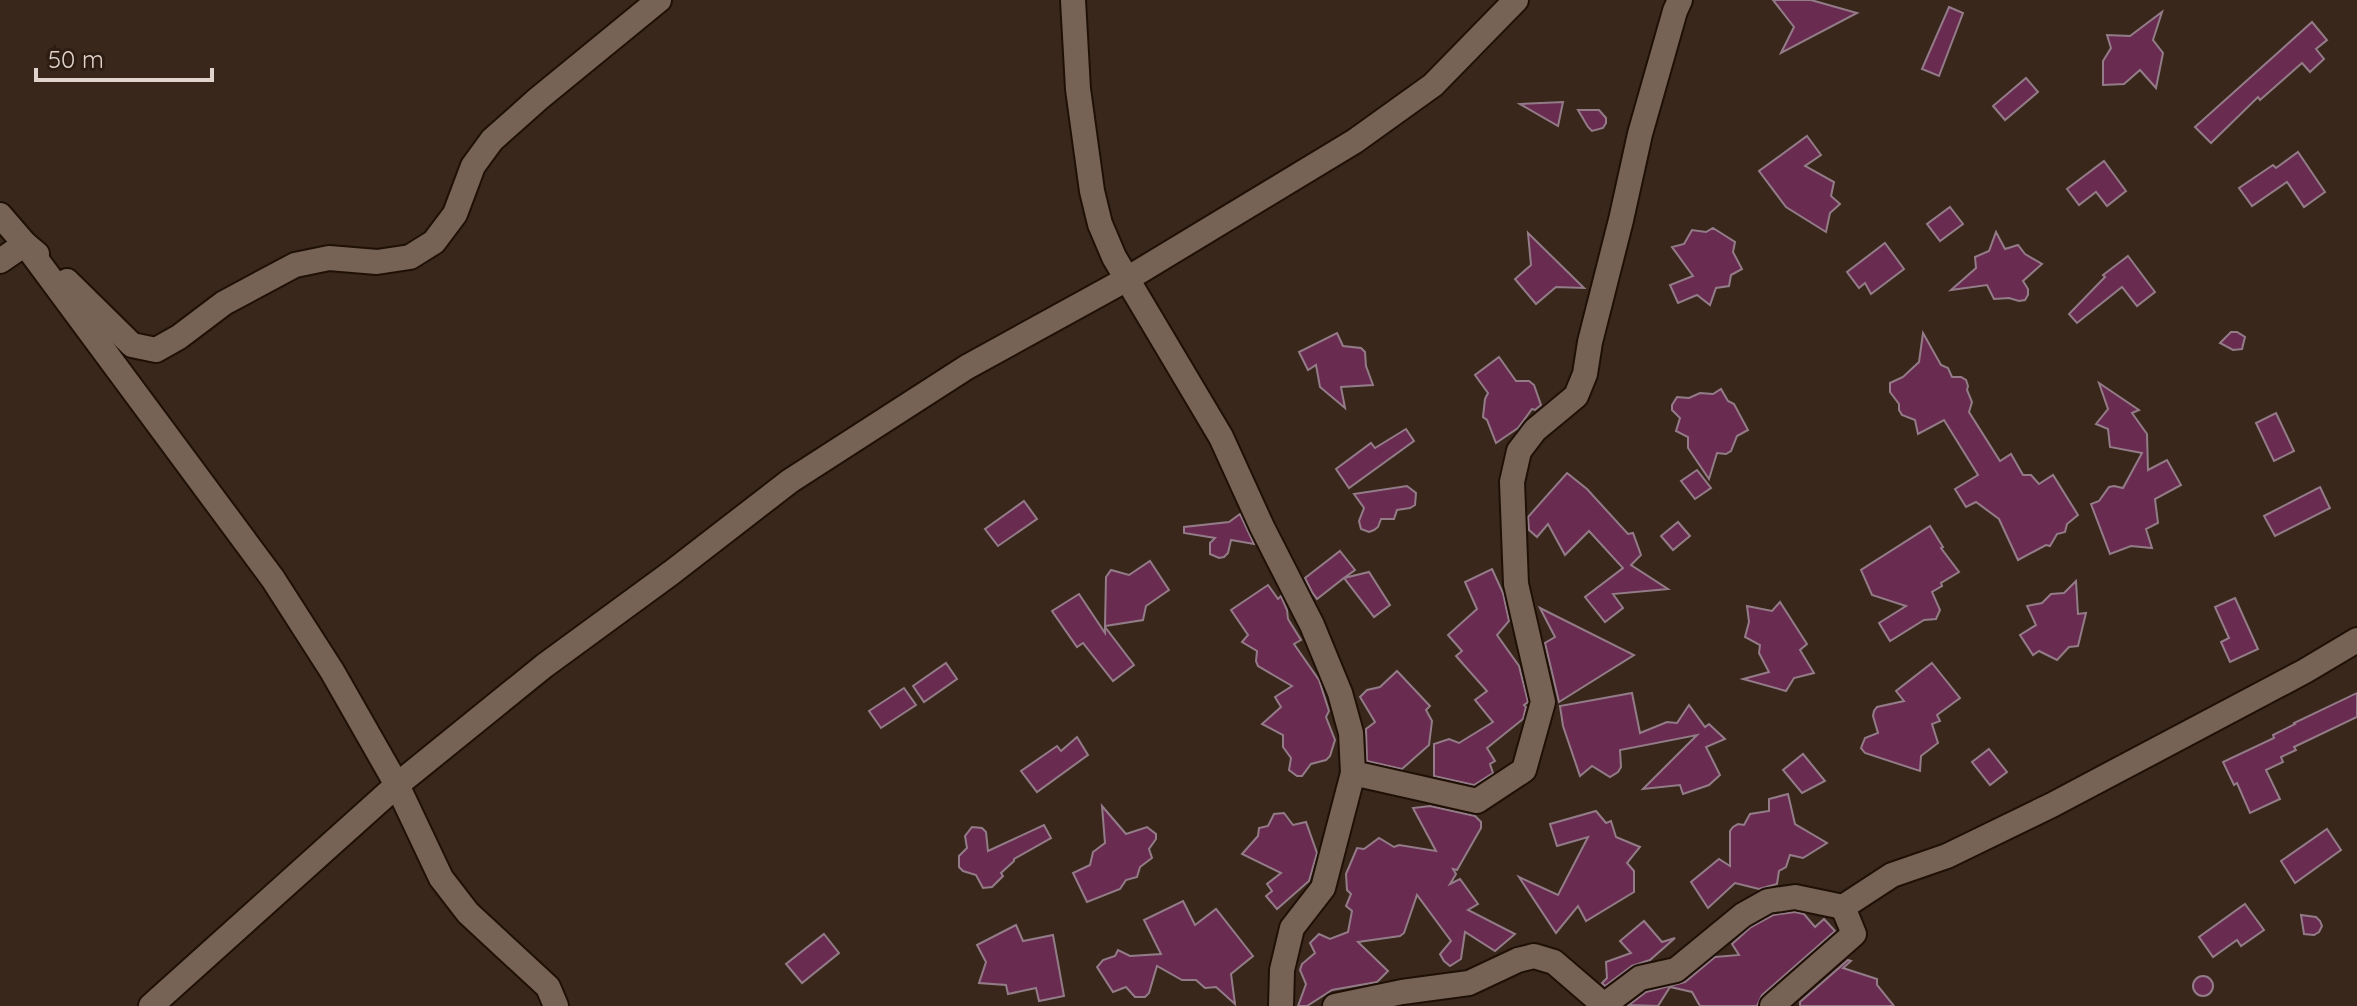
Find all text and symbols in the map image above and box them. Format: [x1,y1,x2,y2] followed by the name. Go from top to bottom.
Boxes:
[36,32,212,82] scale bar
[48,44,104,74] text: 50 m

